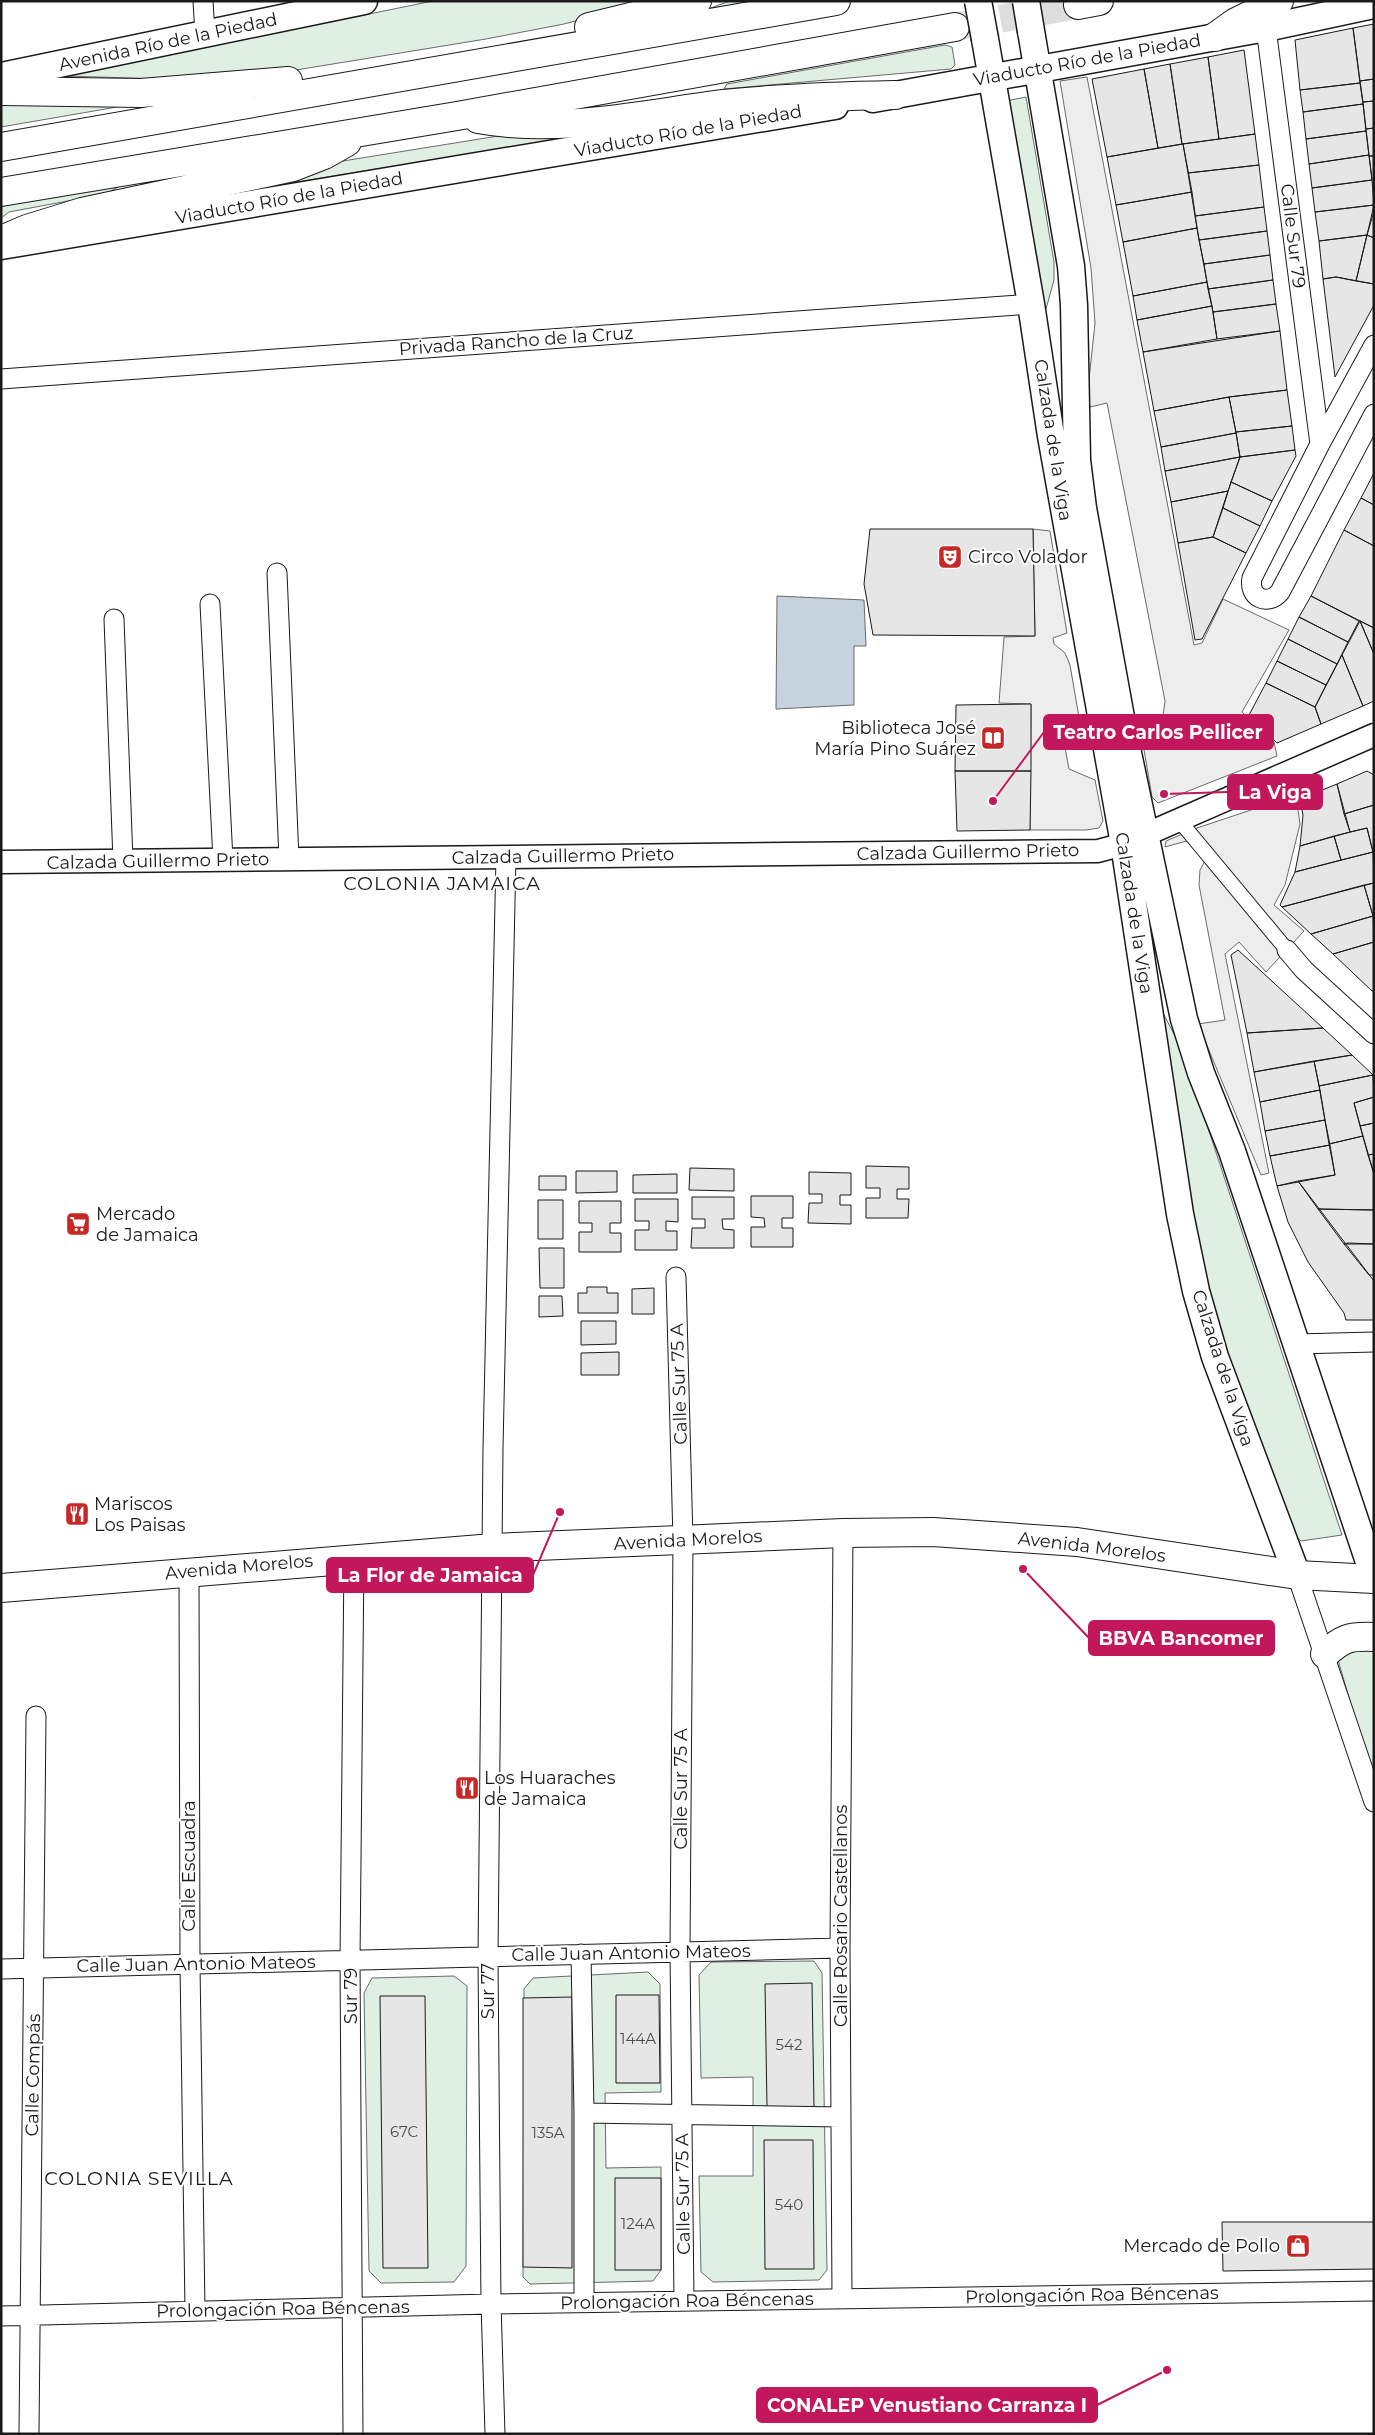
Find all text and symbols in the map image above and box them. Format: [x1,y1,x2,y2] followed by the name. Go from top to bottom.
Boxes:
[57,8,279,76] street label: Avenida Río de la Piedad
[971,29,1203,91] street label: Viaducto Río de la Piedad
[572,100,804,162] street label: Viaducto Río de la Piedad
[173,167,405,229] street label: Viaducto Río de la Piedad
[1276,182,1310,290] street label: Calle Sur 79
[398,322,634,360] street label: Privada Rancho de la Cruz
[1029,358,1077,522] street label: Calzada de la Viga
[937,544,963,570] theatre icon: Circo Volador
[968,546,1088,568] place label: Circo Volador
[1044,715,1273,749] callout: Teatro Carlos Pellicer
[814,717,976,760] place label: Biblioteca José María Pino Suárez
[1053,721,1263,744] text: Teatro Carlos Pellicer
[980,725,1006,751] library icon: Biblioteca José María Pino Suárez
[1228,775,1322,809] callout: La Viga
[1238,781,1312,804] text: La Viga
[1110,831,1158,995] street label: Calzada de la Viga
[857,839,1079,865] street label: Calzada Guillermo Prieto
[452,843,674,869] street label: Calzada Guillermo Prieto
[47,848,269,874] street label: Calzada Guillermo Prieto
[343,872,541,895] district label: COLONIA JAMAICA
[96,1203,199,1246] place label: Mercado de Jamaica
[65,1211,91,1237] supermarket icon: Mercado de Jamaica
[1187,1287,1259,1449] street label: Calzada de la Viga
[666,1323,692,1445] street label: Calle Sur 75 A
[94,1493,186,1536] place label: Mariscos Los Paisas
[64,1501,90,1527] restaurant icon: Mariscos Los Paisas
[613,1525,763,1555] street label: Avenida Morelos
[1017,1527,1167,1567] street label: Avenida Morelos
[164,1550,314,1584] street label: Avenida Morelos
[327,1558,533,1592] callout: La Flor de Jamaica
[337,1564,523,1587] text: La Flor de Jamaica
[1089,1621,1274,1655] callout: BBVA Bancomer
[1099,1627,1263,1650] text: BBVA Bancomer
[670,1728,692,1850] street label: Calle Sur 75 A
[484,1767,616,1810] place label: Los Huaraches de Jamaica
[454,1775,480,1801] restaurant icon: Los Huaraches de Jamaica
[178,1800,200,1932] street label: Calle Escuadra
[830,1805,852,2027] street label: Calle Rosario Castellanos
[511,1940,751,1966] street label: Calle Juan Antonio Mateos
[76,1951,316,1977] street label: Calle Juan Antonio Mateos
[477,1963,499,2019] street label: Sur 77
[340,1968,362,2024] street label: Sur 79
[21,2013,45,2137] street label: Calle Compás
[620,2029,656,2048] house number: 144A
[776,2035,802,2054] house number: 542
[390,2122,418,2141] house number: 67C
[532,2123,565,2142] house number: 135A
[671,2133,695,2255] street label: Calle Sur 75 A
[44,2167,234,2190] district label: COLONIA SEVILLA
[775,2195,803,2214] house number: 540
[621,2214,655,2233] house number: 124A
[1285,2233,1311,2259] shop icon: Mercado de Pollo
[1123,2235,1280,2257] place label: Mercado de Pollo
[965,2282,1219,2308] street label: Prolongación Roa Béncenas
[560,2288,814,2314] street label: Prolongación Roa Béncenas
[156,2296,410,2322] street label: Prolongación Roa Béncenas
[757,2388,1097,2422] callout: CONALEP Venustiano Carranza I
[767,2394,1087,2417] text: CONALEP Venustiano Carranza I

